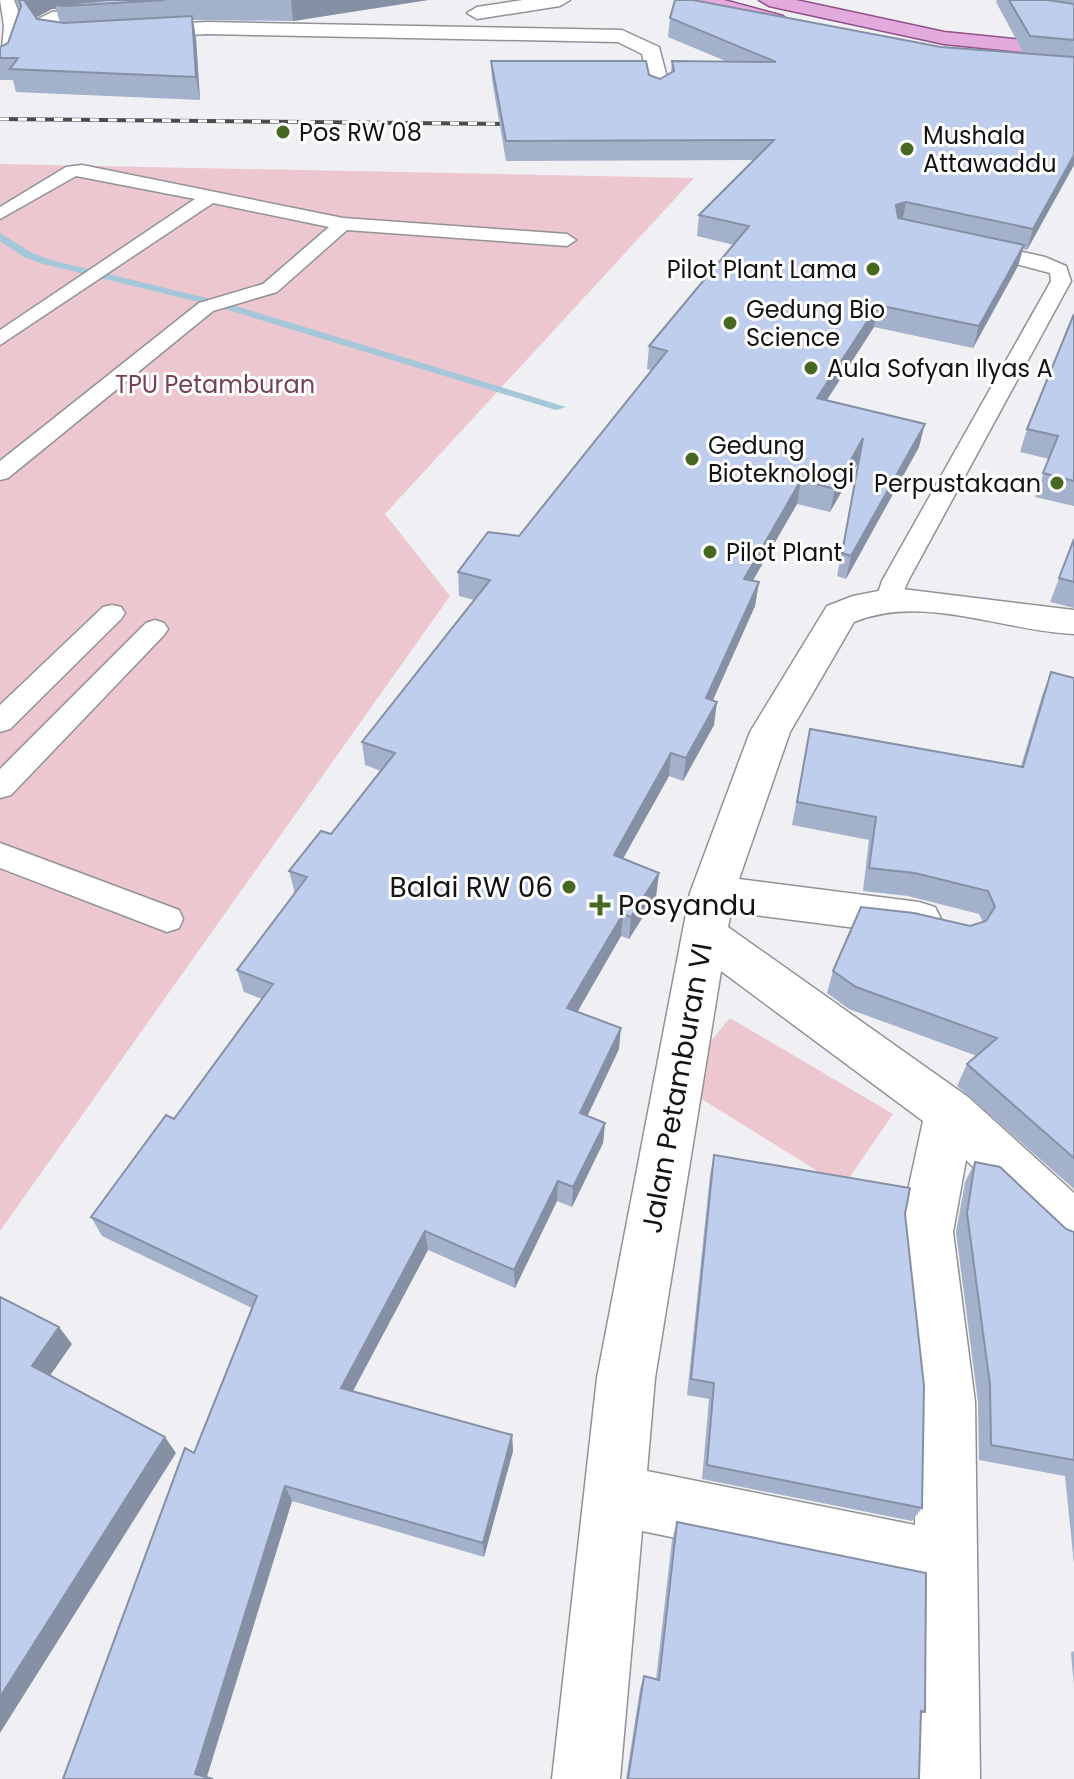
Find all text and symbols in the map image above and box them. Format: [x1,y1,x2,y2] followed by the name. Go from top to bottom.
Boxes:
[299,116,422,149] place label: Pos RW 08
[923,119,1057,180] place label: Mushala Attawaddu
[274,123,292,141] marker: Pos RW 08
[898,140,916,158] marker: Mushala Attawaddu
[667,253,857,286] place label: Pilot Plant Lama
[864,260,882,278] marker: Pilot Plant Lama
[746,293,885,354] place label: Gedung Bio Science
[721,314,739,332] marker: Gedung Bio Science
[827,352,1053,385] place label: Aula Sofyan Ilyas A
[802,359,820,377] marker: Aula Sofyan Ilyas A
[115,368,315,401] park label: TPU Petamburan
[708,429,854,490] place label: Gedung Bioteknologi
[683,450,701,468] marker: Gedung Bioteknologi
[874,467,1041,500] place label: Perpustakaan
[1048,474,1066,492] marker: Perpustakaan
[726,536,842,569] place label: Pilot Plant
[701,543,719,561] marker: Pilot Plant
[390,868,553,907] place label: Balai RW 06
[560,878,578,896] marker: Balai RW 06
[618,886,756,925] place label: Posyandu
[589,894,611,916] marker: Posyandu
[632,940,722,1236] street label: Jalan Petamburan VI

